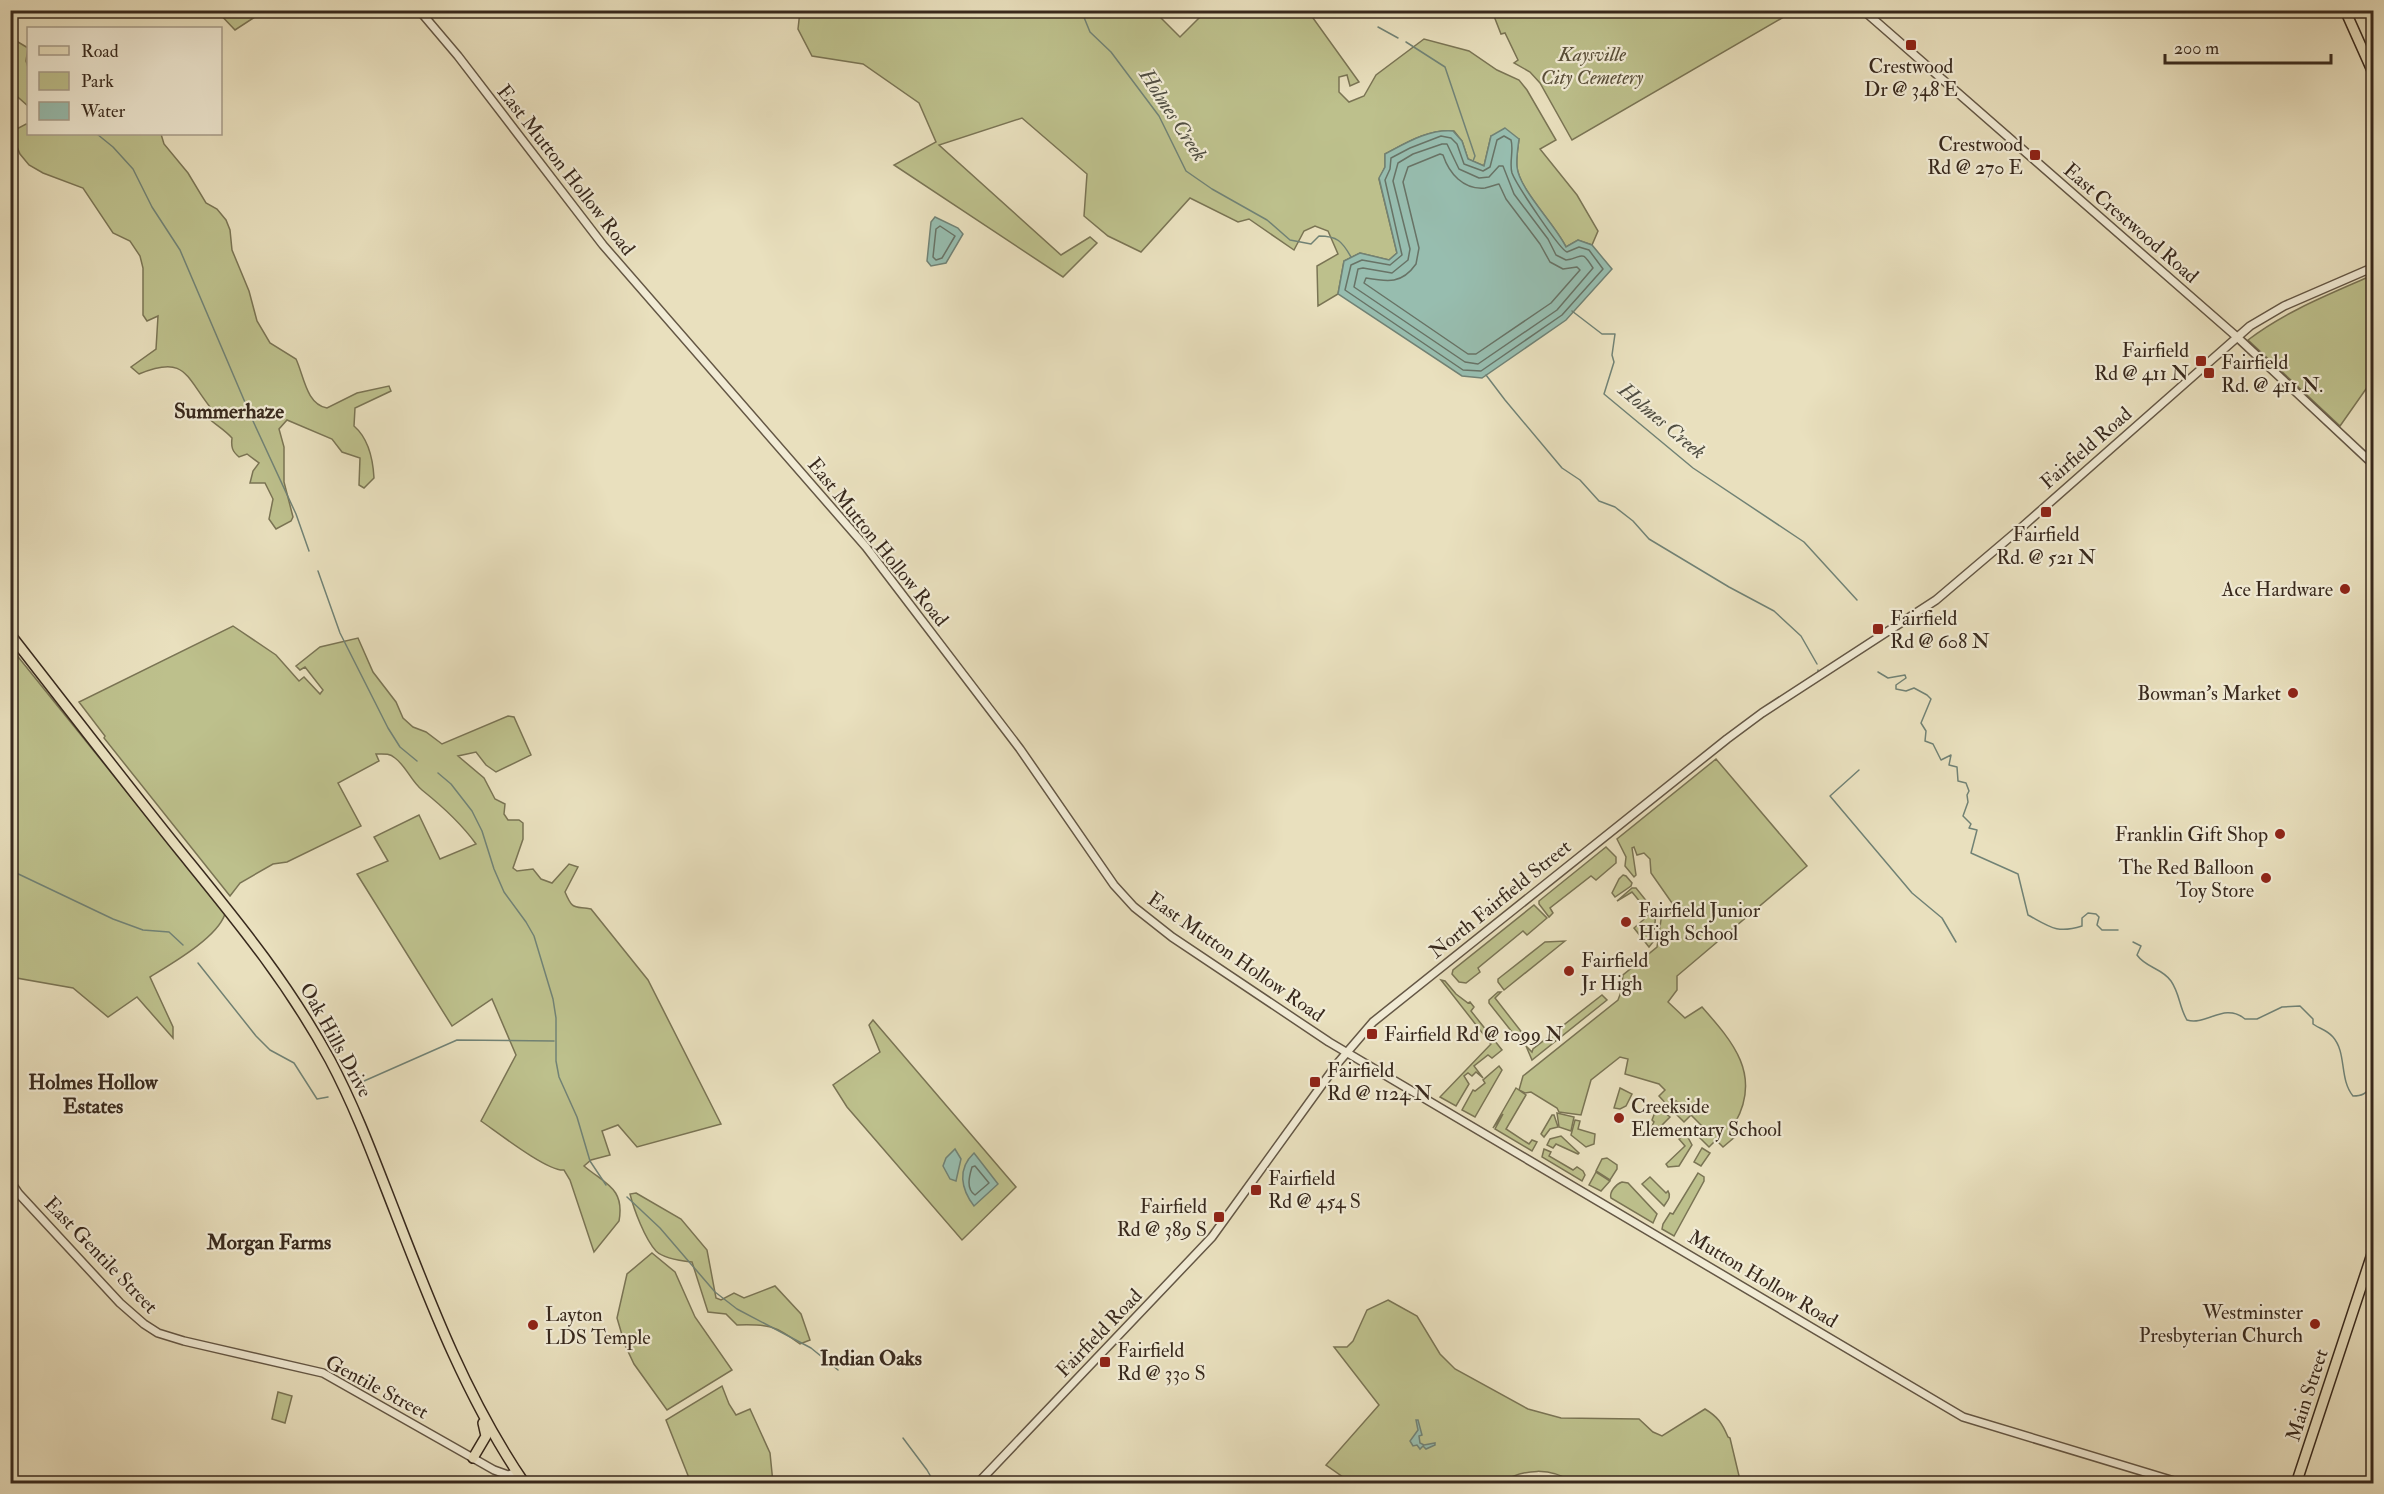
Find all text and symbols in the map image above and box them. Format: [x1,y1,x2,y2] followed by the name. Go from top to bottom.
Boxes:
[27,27,222,135] legend
[2165,27,2332,65] scale bar
[2174,37,2219,60] text: 200 m
[1904,38,1918,52] marker: Crestwood Dr @ 348 E
[81,40,119,63] text: Road
[1541,42,1643,90] park label: Kaysville City Cemetery
[1864,54,1958,102] place label: Crestwood Dr @ 348 E
[1132,62,1213,167] water label: Holmes Creek
[81,70,114,93] text: Park
[491,79,641,261] street label: East Mutton Hollow Road
[80,100,125,123] text: Water
[1927,132,2023,180] place label: Crestwood Rd @ 270 E
[2028,148,2042,162] marker: Crestwood Rd @ 270 E
[2058,157,2204,289] street label: East Crestwood Road
[2094,338,2189,386] place label: Fairfield Rd @ 411 N
[2221,350,2323,398] place label: Fairfield Rd. @ 411 N.
[2194,354,2208,368] marker: Fairfield Rd @ 411 N
[2202,366,2216,380] marker: Fairfield Rd. @ 411 N.
[1612,376,1711,465] water label: Holmes Creek
[174,398,284,425] district label: Summerhaze
[2035,401,2137,495] street label: Fairfield Road
[802,452,954,632] street label: East Mutton Hollow Road
[2039,505,2053,519] marker: Fairfield Rd. @ 521 N
[1996,522,2096,570] place label: Fairfield Rd. @ 521 N
[2221,577,2333,602] place label: Ace Hardware
[2338,582,2352,596] marker: Ace Hardware
[1890,606,1990,654] place label: Fairfield Rd @ 608 N
[1871,622,1885,636] marker: Fairfield Rd @ 608 N
[2137,681,2282,706] place label: Bowman's Market
[2286,686,2300,700] marker: Bowman's Market
[2115,822,2268,848] place label: Franklin Gift Shop
[2273,827,2287,841] marker: Franklin Gift Shop
[1424,834,1576,964] street label: North Fairfield Street
[2118,855,2254,903] place label: The Red Balloon Toy Store
[2259,871,2273,885] marker: The Red Balloon Toy Store
[1143,886,1329,1028] street label: East Mutton Hollow Road
[1638,898,1761,946] place label: Fairfield Junior High School
[1619,915,1633,929] marker: Fairfield Junior High School
[1580,948,1648,996] place label: Fairfield Jr High
[1562,964,1576,978] marker: Fairfield Jr High
[294,978,378,1102] street label: Oak Hills Drive
[1384,1022,1563,1047] place label: Fairfield Rd @ 1099 N
[1365,1027,1379,1041] marker: Fairfield Rd @ 1099 N
[1327,1058,1432,1106] place label: Fairfield Rd @ 1124 N
[28,1069,159,1120] district label: Holmes Hollow Estates
[1308,1075,1322,1089] marker: Fairfield Rd @ 1124 N
[1631,1094,1782,1142] place label: Creekside Elementary School
[1612,1111,1626,1125] marker: Creekside Elementary School
[1268,1166,1361,1214] place label: Fairfield Rd @ 454 S
[1249,1183,1263,1197] marker: Fairfield Rd @ 454 S
[39,1191,164,1319] street label: East Gentile Street
[1117,1194,1207,1242] place label: Fairfield Rd @ 389 S
[1212,1210,1226,1224] marker: Fairfield Rd @ 389 S
[1684,1224,1842,1334] street label: Mutton Hollow Road
[206,1229,331,1256] district label: Morgan Farms
[1051,1283,1147,1382] street label: Fairfield Road
[2139,1300,2304,1348] place label: Westminster Presbyterian Church
[545,1302,651,1351] place label: Layton LDS Temple
[2308,1317,2322,1331] marker: Westminster Presbyterian Church
[526,1318,540,1332] marker: Layton LDS Temple
[1117,1338,1206,1386] place label: Fairfield Rd @ 330 S
[820,1345,922,1372] district label: Indian Oaks
[2280,1345,2334,1444] street label: Main Street
[321,1349,433,1425] street label: Gentile Street
[1098,1355,1112,1369] marker: Fairfield Rd @ 330 S

